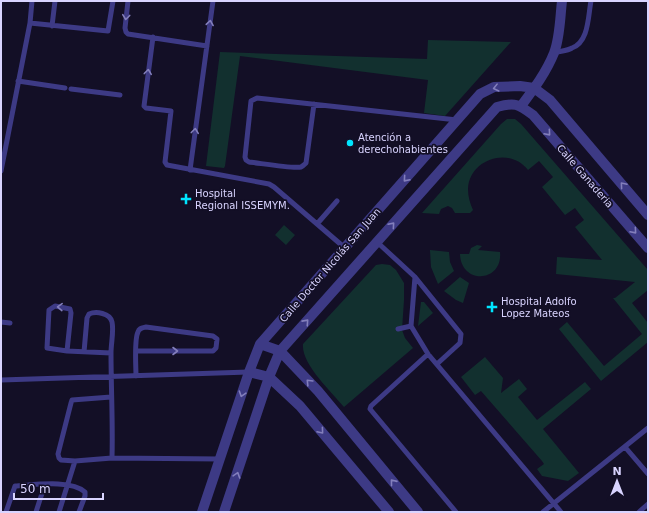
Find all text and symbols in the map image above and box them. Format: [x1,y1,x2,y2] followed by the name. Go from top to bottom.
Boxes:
[122,13,131,20] one-way arrow
[205,20,214,26] one-way arrow
[144,69,153,75] one-way arrow
[493,83,499,91] one-way arrow
[191,128,200,135] one-way arrow
[544,128,551,136] one-way arrow
[358,132,448,155] place label: Atención a derechohabientes
[345,138,355,148] marker: Atención a derechohabientes
[555,142,615,210] street label: Calle Ganaderia
[403,174,410,182] one-way arrow
[620,182,627,190] one-way arrow
[195,188,290,211] place label: Hospital Regional ISSEMYM.
[180,193,192,205] marker: Hospital Regional ISSEMYM.
[277,206,383,324] street label: Calle Doctor Nicolás San Juan
[388,222,395,230] one-way arrow
[629,227,636,234] one-way arrow
[501,296,577,319] place label: Hospital Adolfo Lopez Mateos
[486,301,498,313] marker: Hospital Adolfo Lopez Mateos
[57,303,63,312] one-way arrow
[301,320,308,327] one-way arrow
[172,347,178,355] one-way arrow
[307,379,314,387] one-way arrow
[238,390,247,397] one-way arrow
[316,426,323,433] one-way arrow
[597,461,637,501] north arrow
[612,465,622,478] text: N
[232,472,240,479] one-way arrow
[14,475,103,501] scale bar
[390,479,397,486] one-way arrow
[20,482,51,496] text: 50 m

